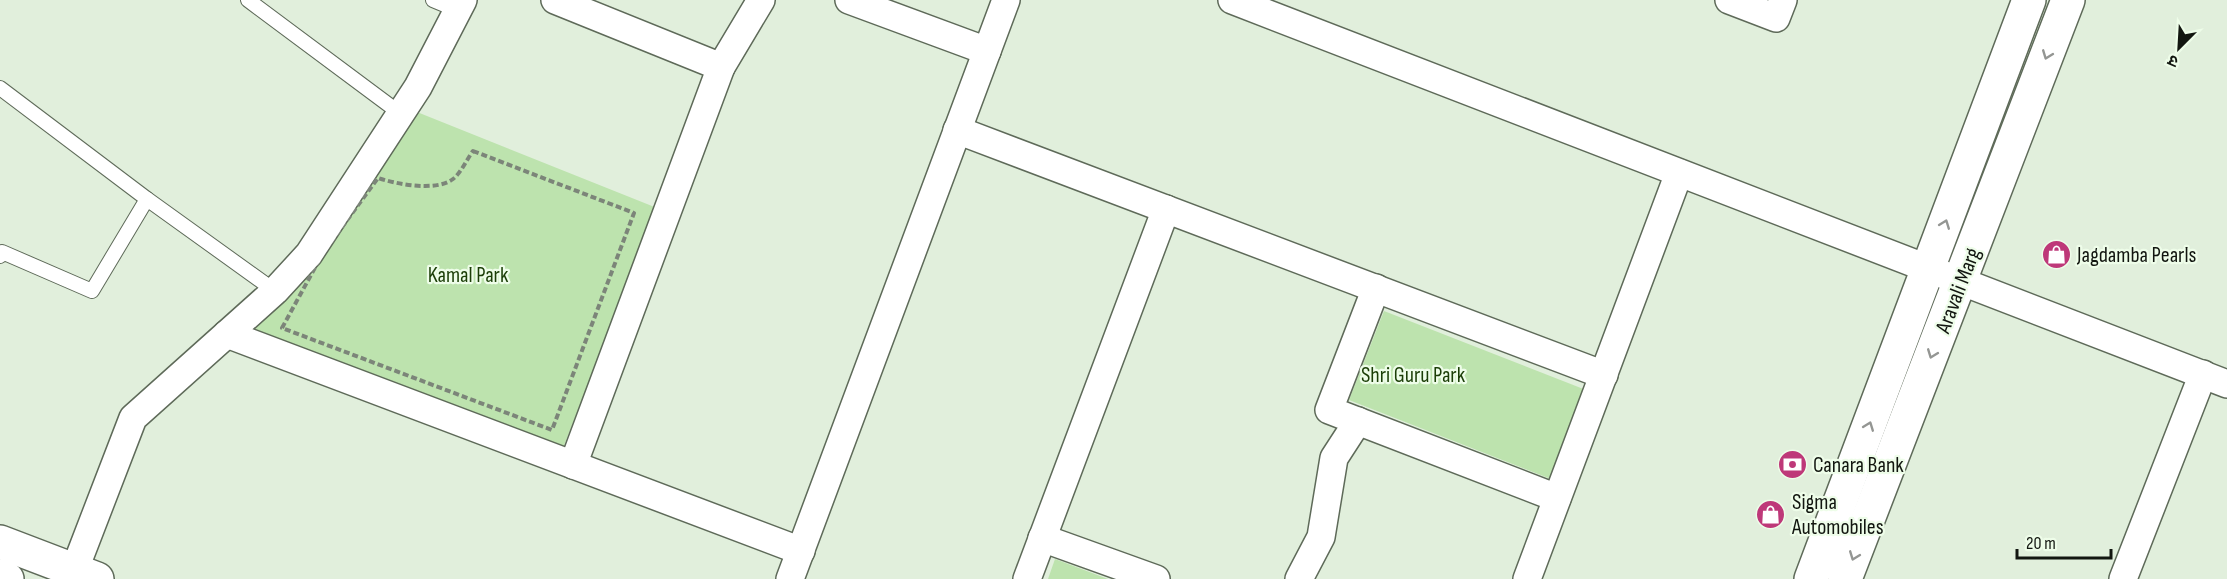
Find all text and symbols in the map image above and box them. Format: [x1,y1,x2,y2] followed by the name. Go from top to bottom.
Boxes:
[2149,18,2209,78] north arrow
[2041,49,2054,59] one-way arrow
[2165,49,2182,71] text: उ
[1937,219,1950,230] one-way arrow
[2040,238,2072,270] shop icon: Jagdamba Pearls
[2076,242,2197,269] place label: Jagdamba Pearls
[1929,244,1987,338] street label: Aravali Marg
[428,262,509,289] park label: Kamal Park
[1927,348,1939,359] one-way arrow
[1361,362,1466,389] park label: Shri Guru Park
[1861,421,1874,432] one-way arrow
[1776,448,1808,480] bank icon: Canara Bank
[1813,452,1904,479] place label: Canara Bank
[1791,489,1884,541] place label: Sigma Automobiles
[1755,498,1787,530] shop icon: Sigma Automobiles
[2017,522,2112,560] scale bar
[2026,533,2056,554] text: 20 m
[1849,550,1862,561] one-way arrow

